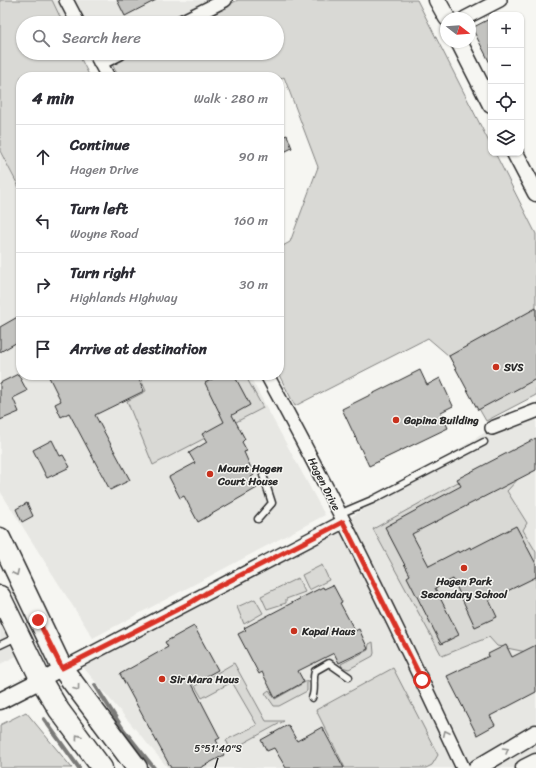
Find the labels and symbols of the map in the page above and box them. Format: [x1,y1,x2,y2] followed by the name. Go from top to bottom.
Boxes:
[440,12,476,48] north arrow
[503,358,523,377] place label: SVS
[491,362,501,372] marker: SVS
[403,411,479,430] place label: Gapina Building
[391,415,401,425] marker: Gapina Building
[302,454,346,515] street label: Hagen Drive
[217,459,283,491] place label: Mount Hagen Court House
[205,469,215,479] marker: Mount Hagen Court House
[459,563,469,573] marker: Hagen Park Secondary School
[12,569,20,576] one-way arrow
[420,572,508,604] place label: Hagen Park Secondary School
[29,611,47,629] route end
[301,622,356,641] place label: Kapal Haus
[289,626,299,636] marker: Kapal Haus
[169,670,239,689] place label: Sir Mara Haus
[413,671,431,689] route start
[157,674,167,684] marker: Sir Mara Haus
[72,683,79,690] one-way arrow
[443,729,451,737] one-way arrow
[76,734,83,741] one-way arrow
[194,740,242,758] text: 5°51'40"S
[502,747,509,754] one-way arrow

